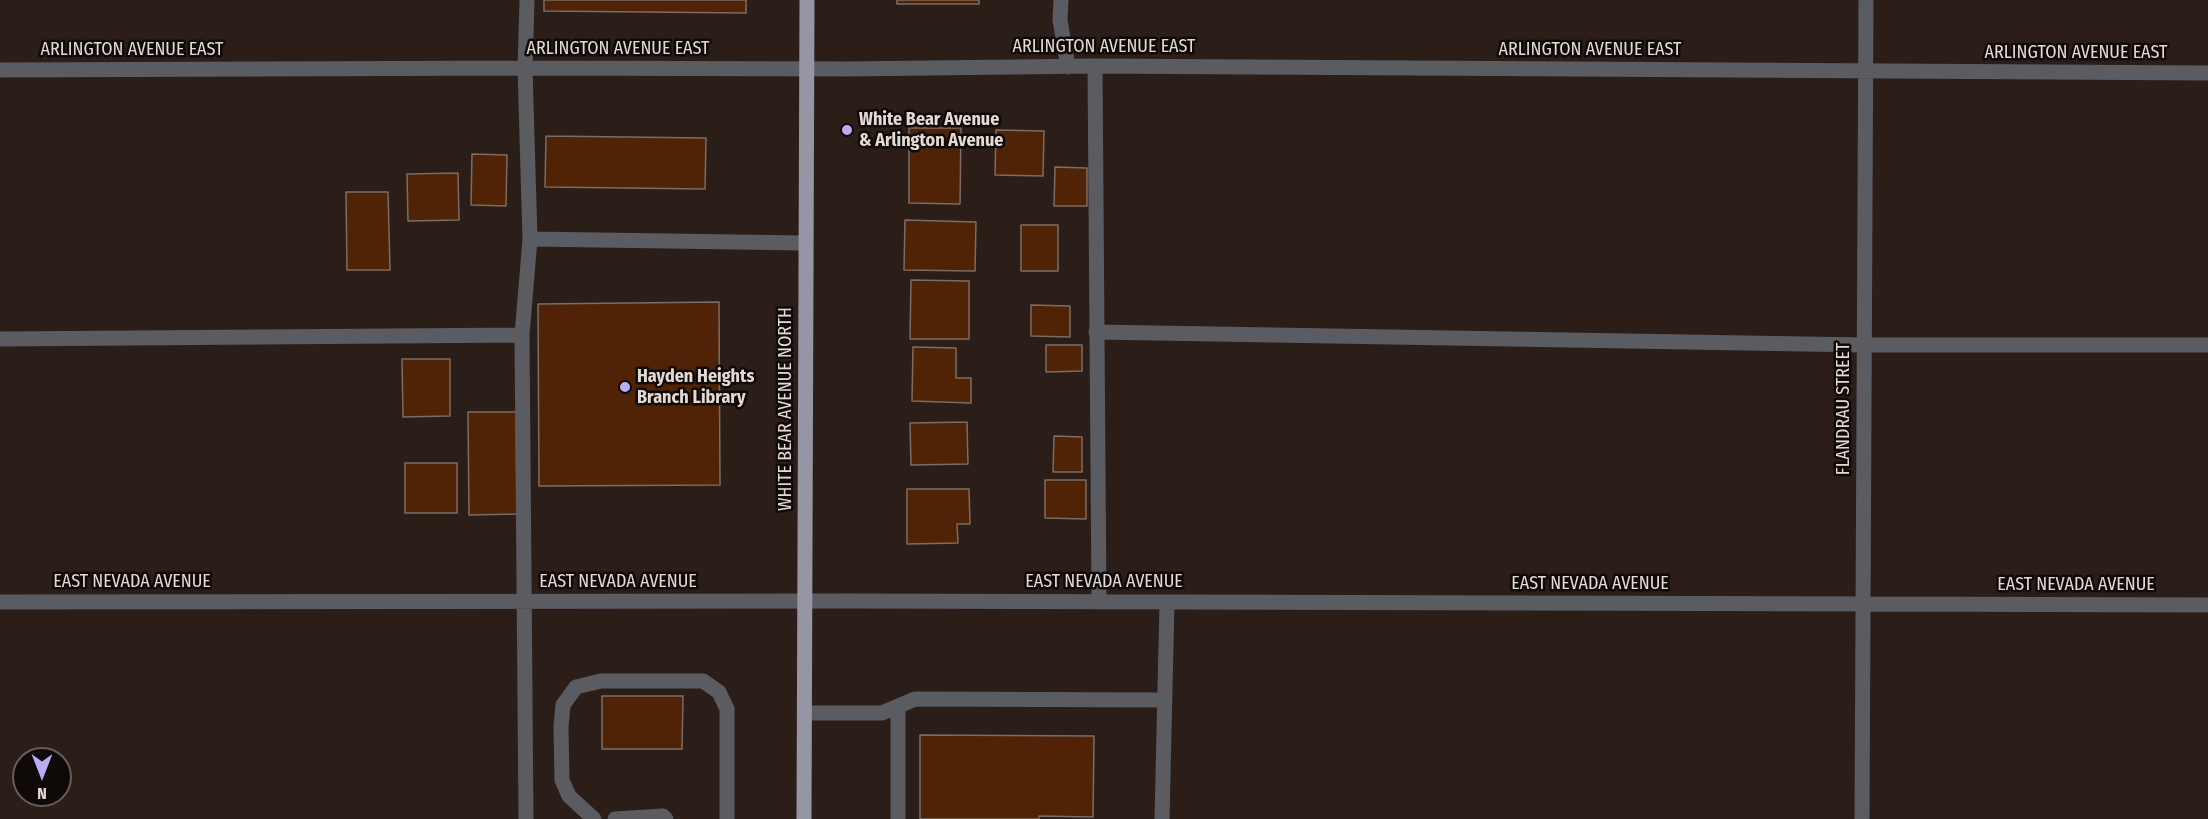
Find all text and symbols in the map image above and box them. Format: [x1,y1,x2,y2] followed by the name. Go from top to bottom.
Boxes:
[1013,36,1195,58] street label: ARLINGTON AVENUE EAST
[527,38,709,60] street label: ARLINGTON AVENUE EAST
[41,39,223,61] street label: ARLINGTON AVENUE EAST
[1499,39,1681,61] street label: ARLINGTON AVENUE EAST
[1985,42,2167,64] street label: ARLINGTON AVENUE EAST
[859,109,1003,152] place label: White Bear Avenue & Arlington Avenue
[840,123,854,137] marker: White Bear Avenue & Arlington Avenue
[775,307,797,511] street label: WHITE BEAR AVENUE NORTH
[1833,343,1855,475] street label: FLANDRAU STREET
[637,366,754,409] place label: Hayden Heights Branch Library
[618,380,632,394] marker: Hayden Heights Branch Library
[53,571,211,593] street label: EAST NEVADA AVENUE
[539,571,697,593] street label: EAST NEVADA AVENUE
[1025,571,1183,593] street label: EAST NEVADA AVENUE
[1511,573,1669,595] street label: EAST NEVADA AVENUE
[1997,574,2155,596] street label: EAST NEVADA AVENUE
[12,747,72,807] north arrow
[37,784,47,803] text: N

